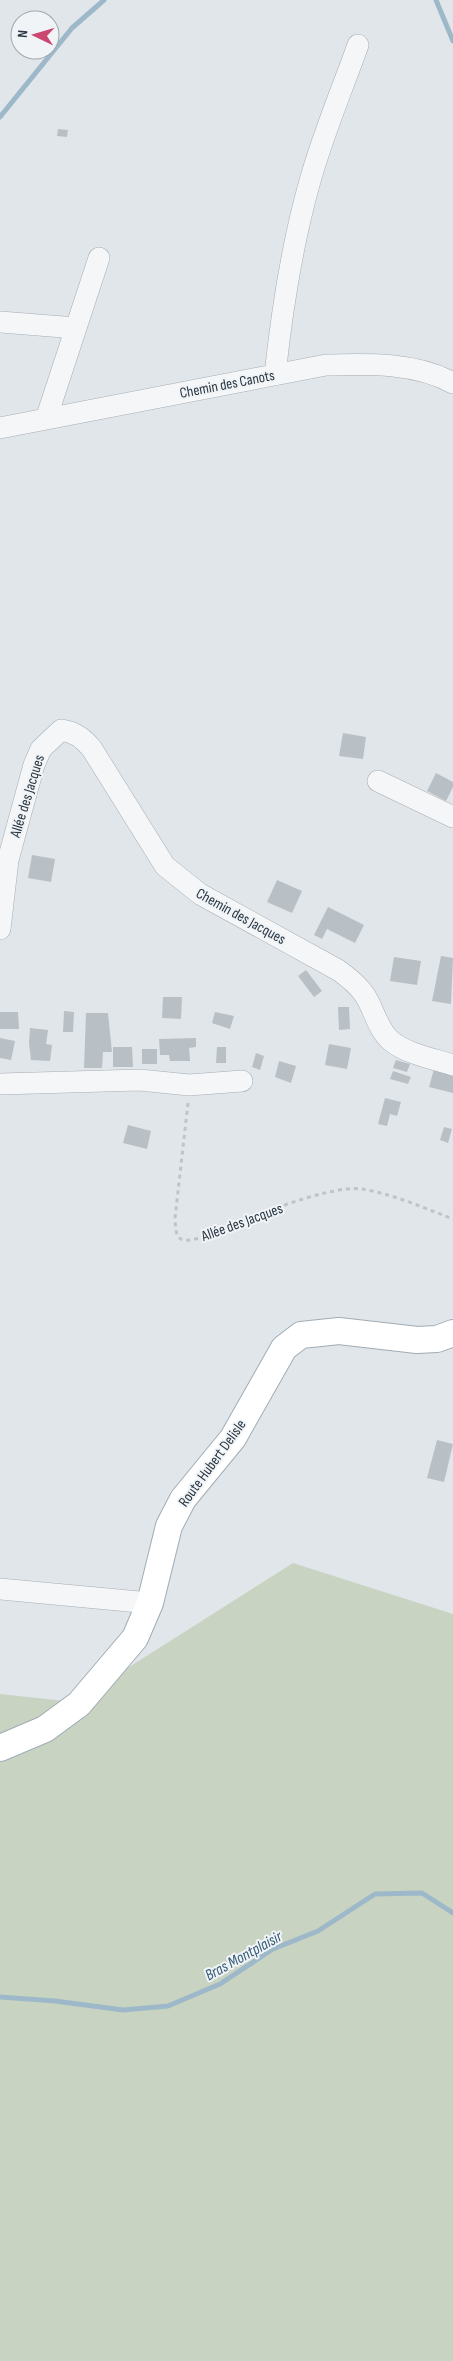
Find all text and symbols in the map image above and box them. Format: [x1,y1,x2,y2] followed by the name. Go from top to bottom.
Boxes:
[10,10,60,60] north arrow
[14,29,31,38] text: N
[178,366,276,403] street label: Chemin des Canots
[6,753,49,841] street label: Allée des Jacques
[193,884,289,949] street label: Chemin des Jacques
[198,1199,286,1246] street label: Allée des Jacques
[174,1416,250,1511] street label: Route Hubert Delisle
[202,1927,286,1985] water label: Bras Montplaisir

